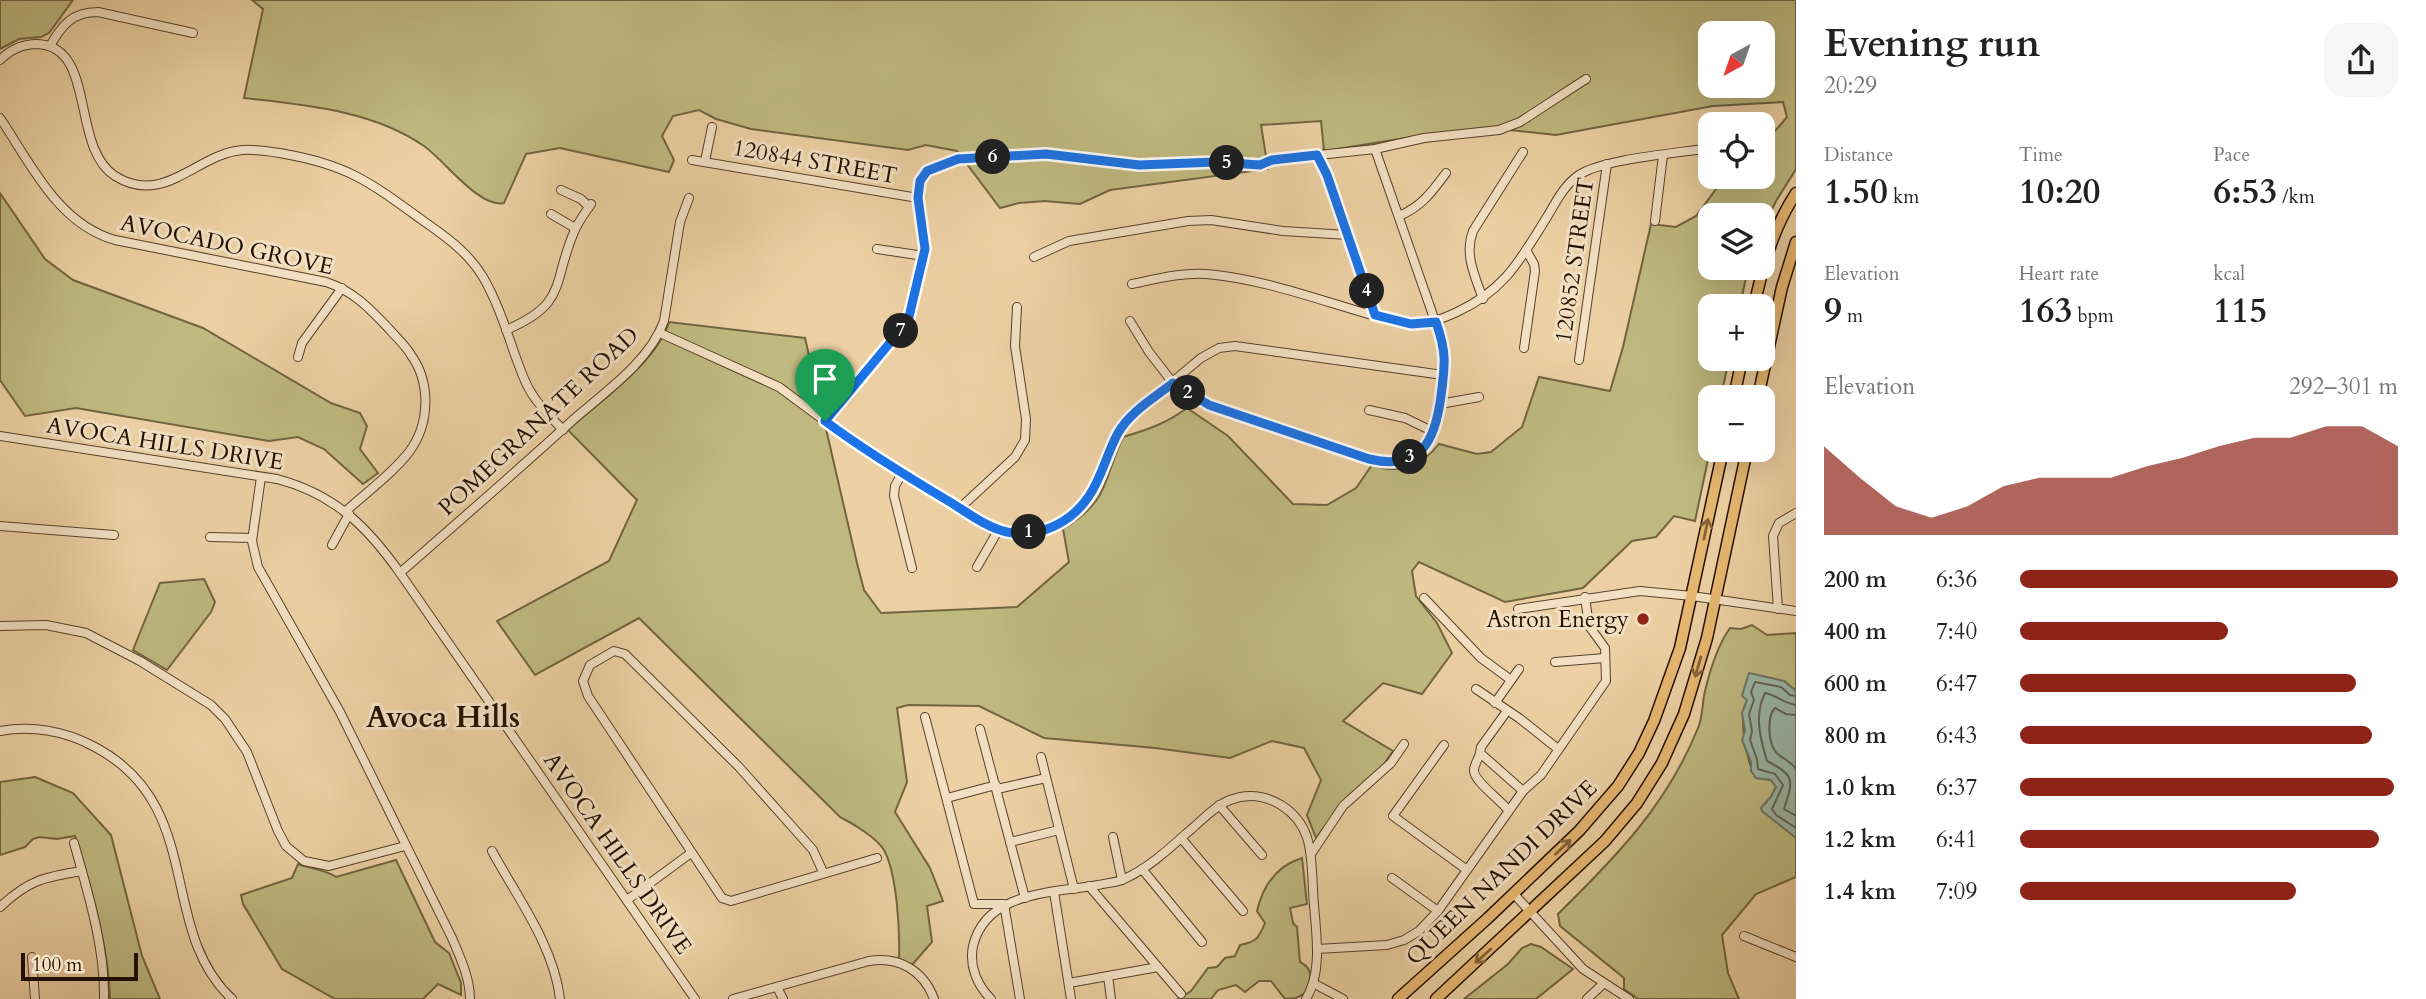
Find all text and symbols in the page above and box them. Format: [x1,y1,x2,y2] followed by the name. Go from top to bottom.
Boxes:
[1824,18,2040,70] text: Evening run
[1698,21,1774,98] north arrow
[1698,21,1775,462] map controls
[2324,23,2398,97] button: share
[1824,70,1877,101] text: 20:29
[1698,112,1775,189] button: locate
[730,132,900,191] street label: 120844 STREET
[976,140,1010,174] pin: 6
[1824,142,1893,168] text: Distance
[2019,142,2063,168] text: Time
[2213,142,2250,168] text: Pace
[988,143,997,169] text: 6
[1210,146,1244,180] pin: 5
[1222,149,1231,175] text: 5
[1824,168,1888,216] text: 1.50
[2019,168,2101,216] text: 10:20
[2213,168,2277,216] text: 6:53
[1548,175,1601,345] street label: 120852 STREET
[1888,184,1919,210] text: km
[2277,184,2315,210] text: /km
[1698,203,1775,280] button: layers
[118,207,336,282] street label: AVOCADO GROVE
[1824,261,1899,287] text: Elevation
[2019,261,2099,287] text: Heart rate
[2213,261,2245,287] text: kcal
[1350,274,1384,308] pin: 4
[1362,277,1371,303] text: 4
[1824,287,1842,335] text: 9
[2019,287,2072,335] text: 163
[2213,287,2267,335] text: 115
[1698,294,1775,371] button: +
[1842,303,1863,329] text: m
[2072,303,2114,329] text: bpm
[884,314,918,348] pin: 7
[896,317,905,343] text: 7
[431,320,645,523] street label: POMEGRANATE ROAD
[795,349,855,421] pin
[806,360,844,398] icon: arrive
[1824,371,1915,402] text: Elevation
[2289,371,2398,402] text: 292–301 m
[1170,376,1206,410] pin: 2
[1183,379,1192,405] text: 2
[1698,385,1775,462] button: −
[44,409,286,478] street label: AVOCA HILLS DRIVE
[1392,440,1428,475] pin: 3
[1405,443,1414,469] text: 3
[1012,514,1046,550] pin: 1
[1024,518,1033,544] text: 1
[1699,518,1713,541] one-way arrow
[1824,564,1887,595] text: 200 m
[1936,564,1977,595] text: 6:36
[1486,604,1629,635] place label: Astron Energy
[1635,611,1651,627] marker: Astron Energy
[1824,616,1887,647] text: 400 m
[1936,616,1977,647] text: 7:40
[1691,655,1704,677] one-way arrow
[1824,668,1887,699] text: 600 m
[1936,668,1977,699] text: 6:47
[366,697,520,738] district label: Avoca Hills
[1824,720,1887,751] text: 800 m
[1936,720,1977,751] text: 6:43
[536,746,699,960] street label: AVOCA HILLS DRIVE
[1824,772,1896,803] text: 1.0 km
[1936,772,1977,803] text: 6:37
[1399,773,1604,972] street label: QUEEN NANDI DRIVE
[1824,824,1896,855] text: 1.2 km
[1936,824,1977,855] text: 6:41
[1554,838,1571,855] one-way arrow
[1824,876,1896,907] text: 1.4 km
[1936,876,1977,907] text: 7:09
[1474,948,1492,964] one-way arrow
[21,950,138,982] scale bar
[32,952,82,978] text: 100 m

